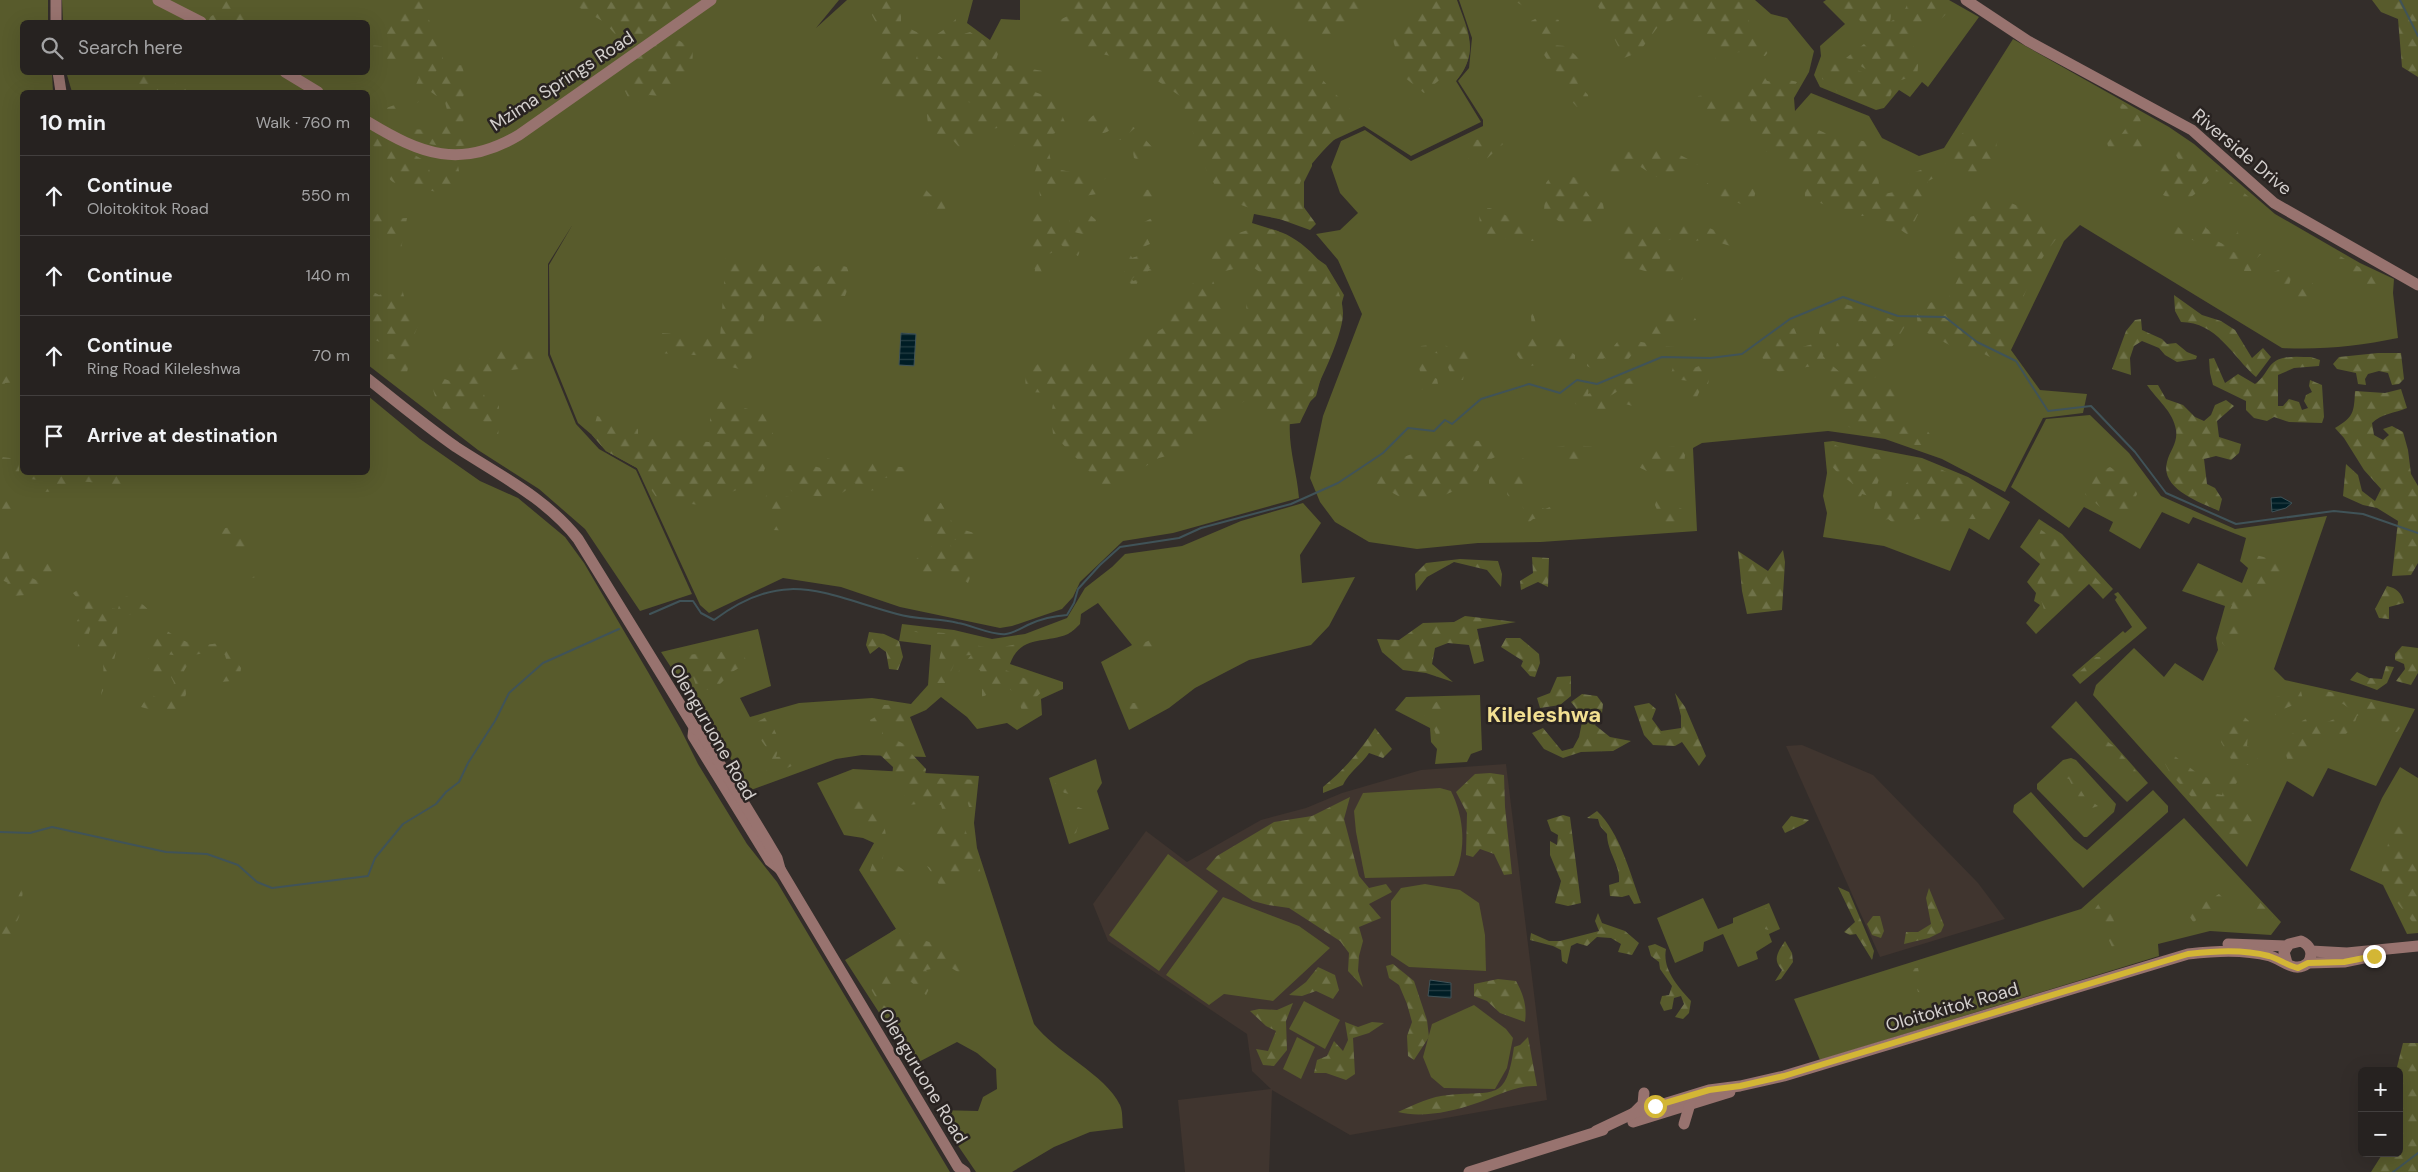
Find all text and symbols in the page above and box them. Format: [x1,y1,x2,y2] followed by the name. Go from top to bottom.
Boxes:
[20,20,370,75] search box
[485,25,639,137] street label: Mzima Springs Road
[38,34,66,62] icon: search
[78,35,183,60] text: Search here
[2187,103,2297,201] street label: Riverside Drive
[40,109,106,137] text: 10 min
[256,112,350,133] text: Walk · 760 m
[87,173,173,198] text: Continue
[40,182,68,210] icon: ahead
[301,185,350,206] text: 550 m
[87,198,209,219] text: Oloitokitok Road
[40,262,68,290] icon: ahead
[87,263,173,288] text: Continue
[306,265,350,286] text: 140 m
[87,333,173,358] text: Continue
[40,342,68,370] icon: ahead
[312,345,350,366] text: 70 m
[87,358,241,379] text: Ring Road Kileleshwa
[40,422,68,450] icon: arrive
[87,423,278,448] text: Arrive at destination
[664,659,762,805] street label: Olenguruone Road
[1487,700,1601,729] district label: Kileleshwa
[2363,945,2386,968] route end
[1883,977,2021,1037] street label: Oloitokitok Road
[873,1004,973,1148] street label: Olenguruone Road
[2358,1067,2403,1157] map controls
[2358,1067,2403,1112] button: +
[1644,1095,1667,1118] route start
[2358,1112,2403,1157] button: −

